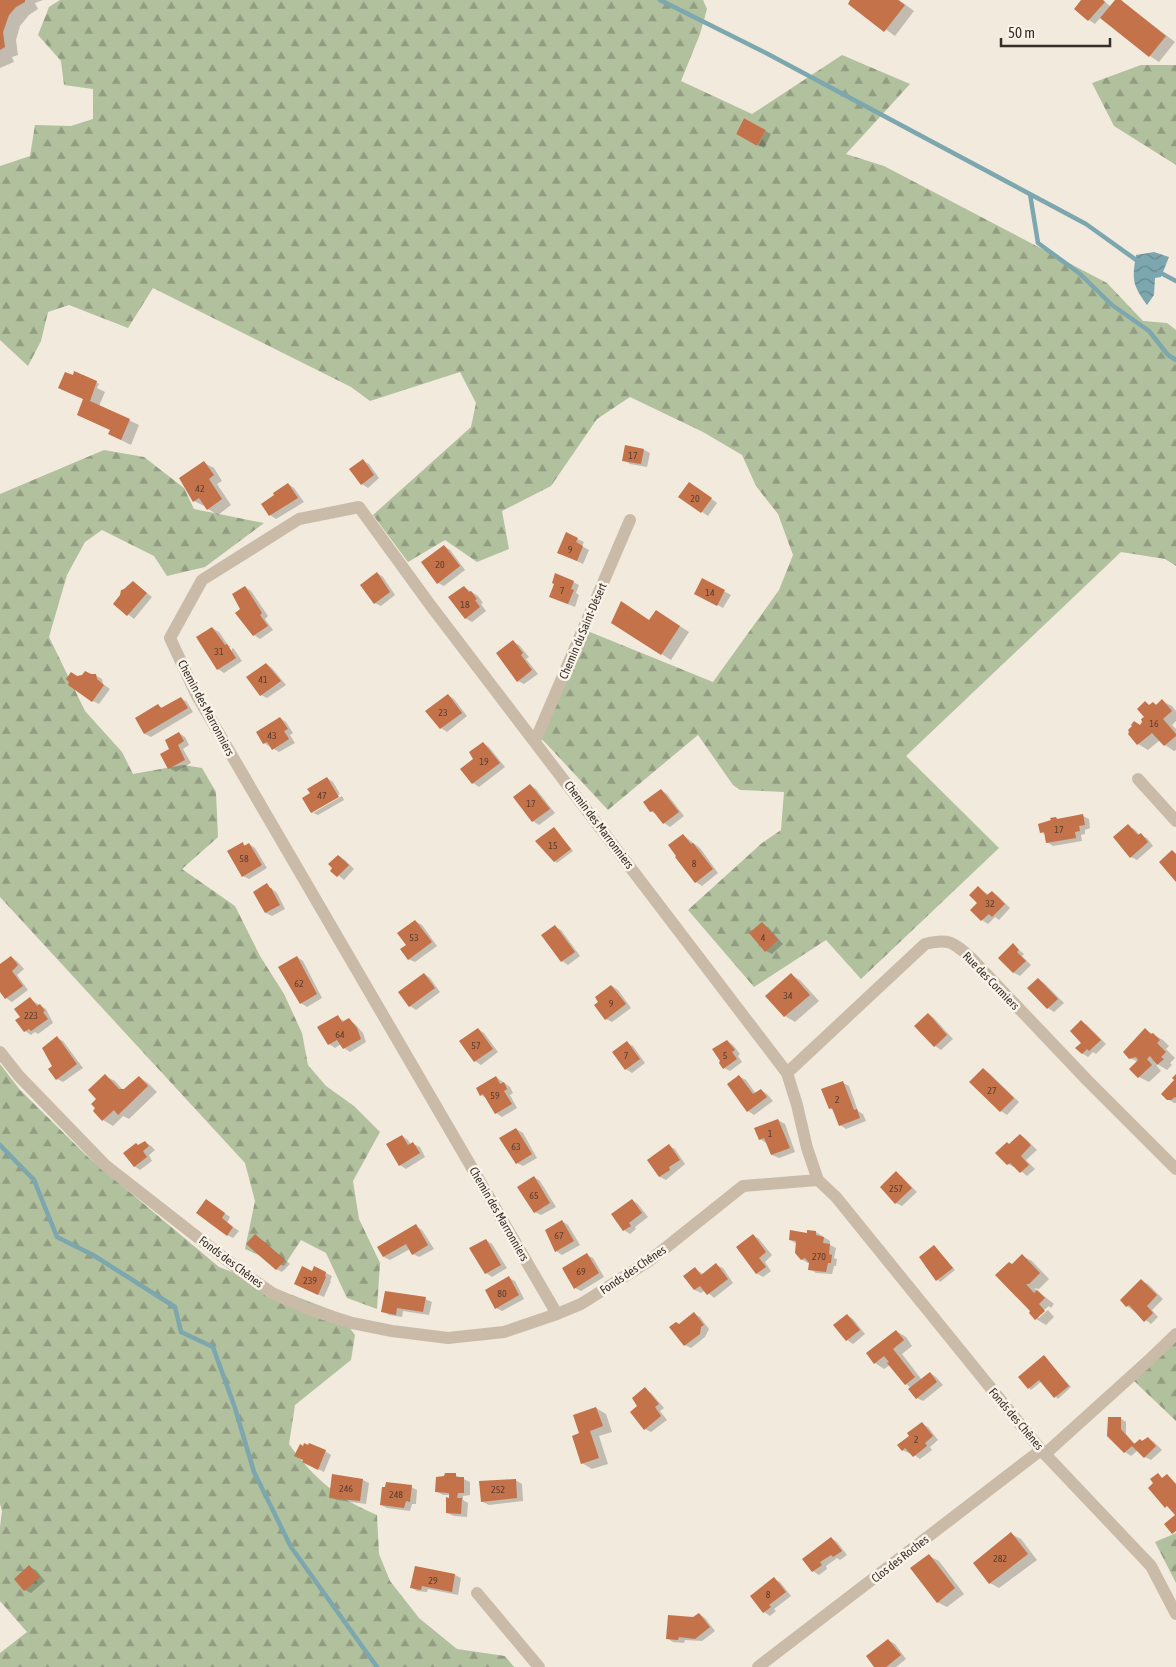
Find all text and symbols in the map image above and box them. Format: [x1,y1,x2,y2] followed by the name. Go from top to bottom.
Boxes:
[1001,15,1110,47] scale bar
[1008,24,1035,41] text: 50 m
[628,450,638,461] house number: 17
[195,483,205,494] house number: 42
[690,493,700,504] house number: 20
[568,544,573,555] house number: 9
[435,559,445,570] house number: 20
[556,580,610,681] street label: Chemin du Saint-Désert
[560,585,565,596] house number: 7
[705,587,715,598] house number: 14
[460,599,470,610] house number: 18
[214,646,224,657] house number: 31
[175,658,237,758] street label: Chemin des Marronniers
[258,674,268,685] house number: 41
[438,707,448,718] house number: 23
[1149,718,1159,729] house number: 16
[267,730,277,741] house number: 43
[479,756,489,767] house number: 19
[561,778,637,872] street label: Chemin des Marronniers
[317,790,327,801] house number: 47
[526,798,536,809] house number: 17
[1054,824,1064,835] house number: 17
[548,840,558,851] house number: 15
[239,853,249,864] house number: 58
[692,858,697,869] house number: 8
[985,898,995,909] house number: 32
[409,932,419,943] house number: 53
[761,932,766,943] house number: 4
[960,949,1022,1013] street label: Rue des Cormiers
[294,978,304,989] house number: 62
[783,990,793,1001] house number: 34
[609,998,614,1009] house number: 9
[24,1010,38,1021] house number: 223
[335,1029,345,1040] house number: 64
[471,1040,481,1051] house number: 57
[624,1050,629,1061] house number: 7
[723,1050,728,1061] house number: 5
[987,1085,997,1096] house number: 27
[490,1090,500,1101] house number: 59
[835,1094,840,1105] house number: 2
[768,1128,773,1139] house number: 1
[511,1141,521,1152] house number: 63
[466,1164,532,1264] street label: Chemin des Marronniers
[889,1183,903,1194] house number: 257
[529,1190,539,1201] house number: 65
[554,1230,564,1241] house number: 67
[196,1233,266,1291] street label: Fonds des Chênes
[597,1243,669,1297] street label: Fonds des Chênes
[812,1251,826,1262] house number: 270
[576,1266,586,1277] house number: 69
[303,1275,317,1286] house number: 239
[497,1288,507,1299] house number: 80
[986,1385,1046,1453] street label: Fonds des Chênes
[914,1434,919,1445] house number: 2
[339,1483,353,1494] house number: 246
[491,1484,505,1495] house number: 252
[389,1489,403,1500] house number: 248
[869,1532,931,1586] street label: Clos des Roches
[993,1553,1007,1564] house number: 282
[428,1575,438,1586] house number: 29
[766,1589,771,1600] house number: 8

